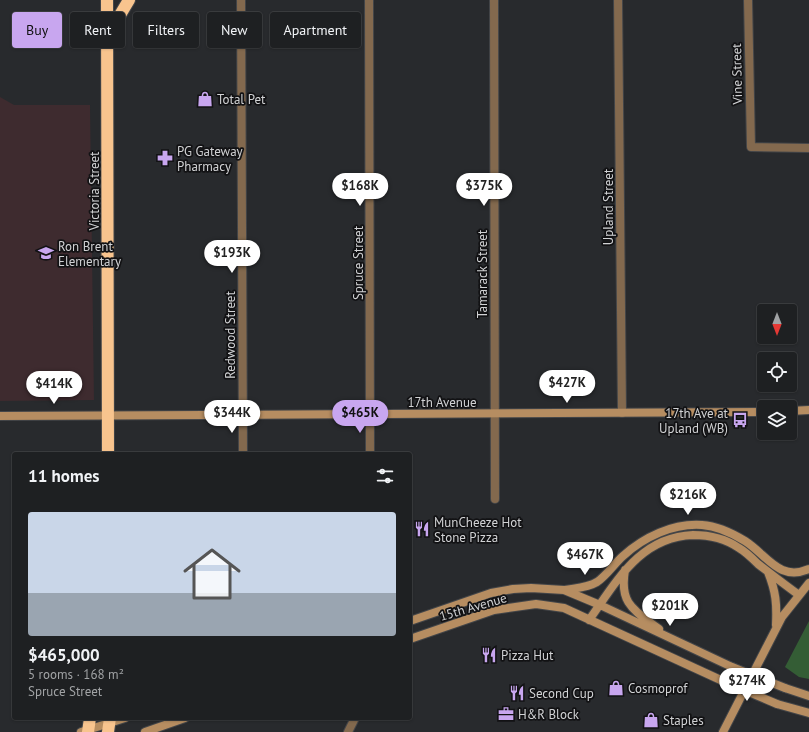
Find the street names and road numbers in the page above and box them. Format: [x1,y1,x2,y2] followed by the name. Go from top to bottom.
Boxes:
[728,43,746,106] street label: Vine Street
[86,151,103,232] street label: Victoria Street
[600,168,617,245] street label: Upland Street
[350,225,367,300] street label: Spruce Street
[474,229,491,318] street label: Tamarack Street
[222,291,239,379] street label: Redwood Street
[407,394,477,411] street label: 17th Avenue
[437,589,509,625] street label: 15th Avenue

